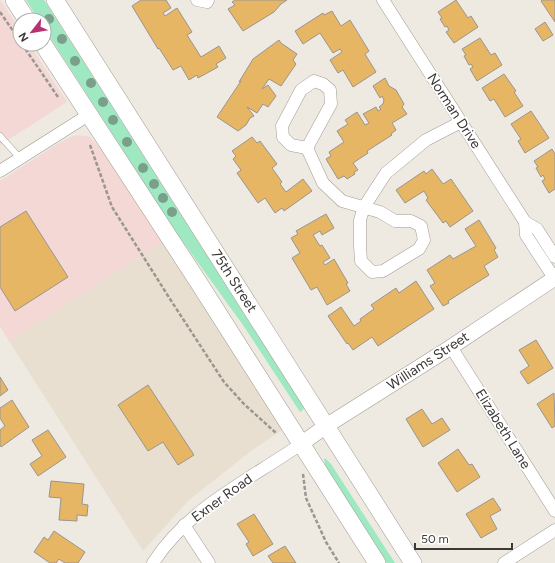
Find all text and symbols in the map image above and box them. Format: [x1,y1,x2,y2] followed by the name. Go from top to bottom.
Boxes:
[12,12,52,52] north arrow
[16,30,32,44] text: N
[423,70,485,152] street label: Norman Drive
[207,246,261,316] street label: 75th Street
[384,328,472,394] street label: Williams Street
[472,386,534,472] street label: Elizabeth Lane
[188,470,256,526] street label: Exner Road
[415,525,512,551] scale bar
[421,532,449,546] text: 50 m

